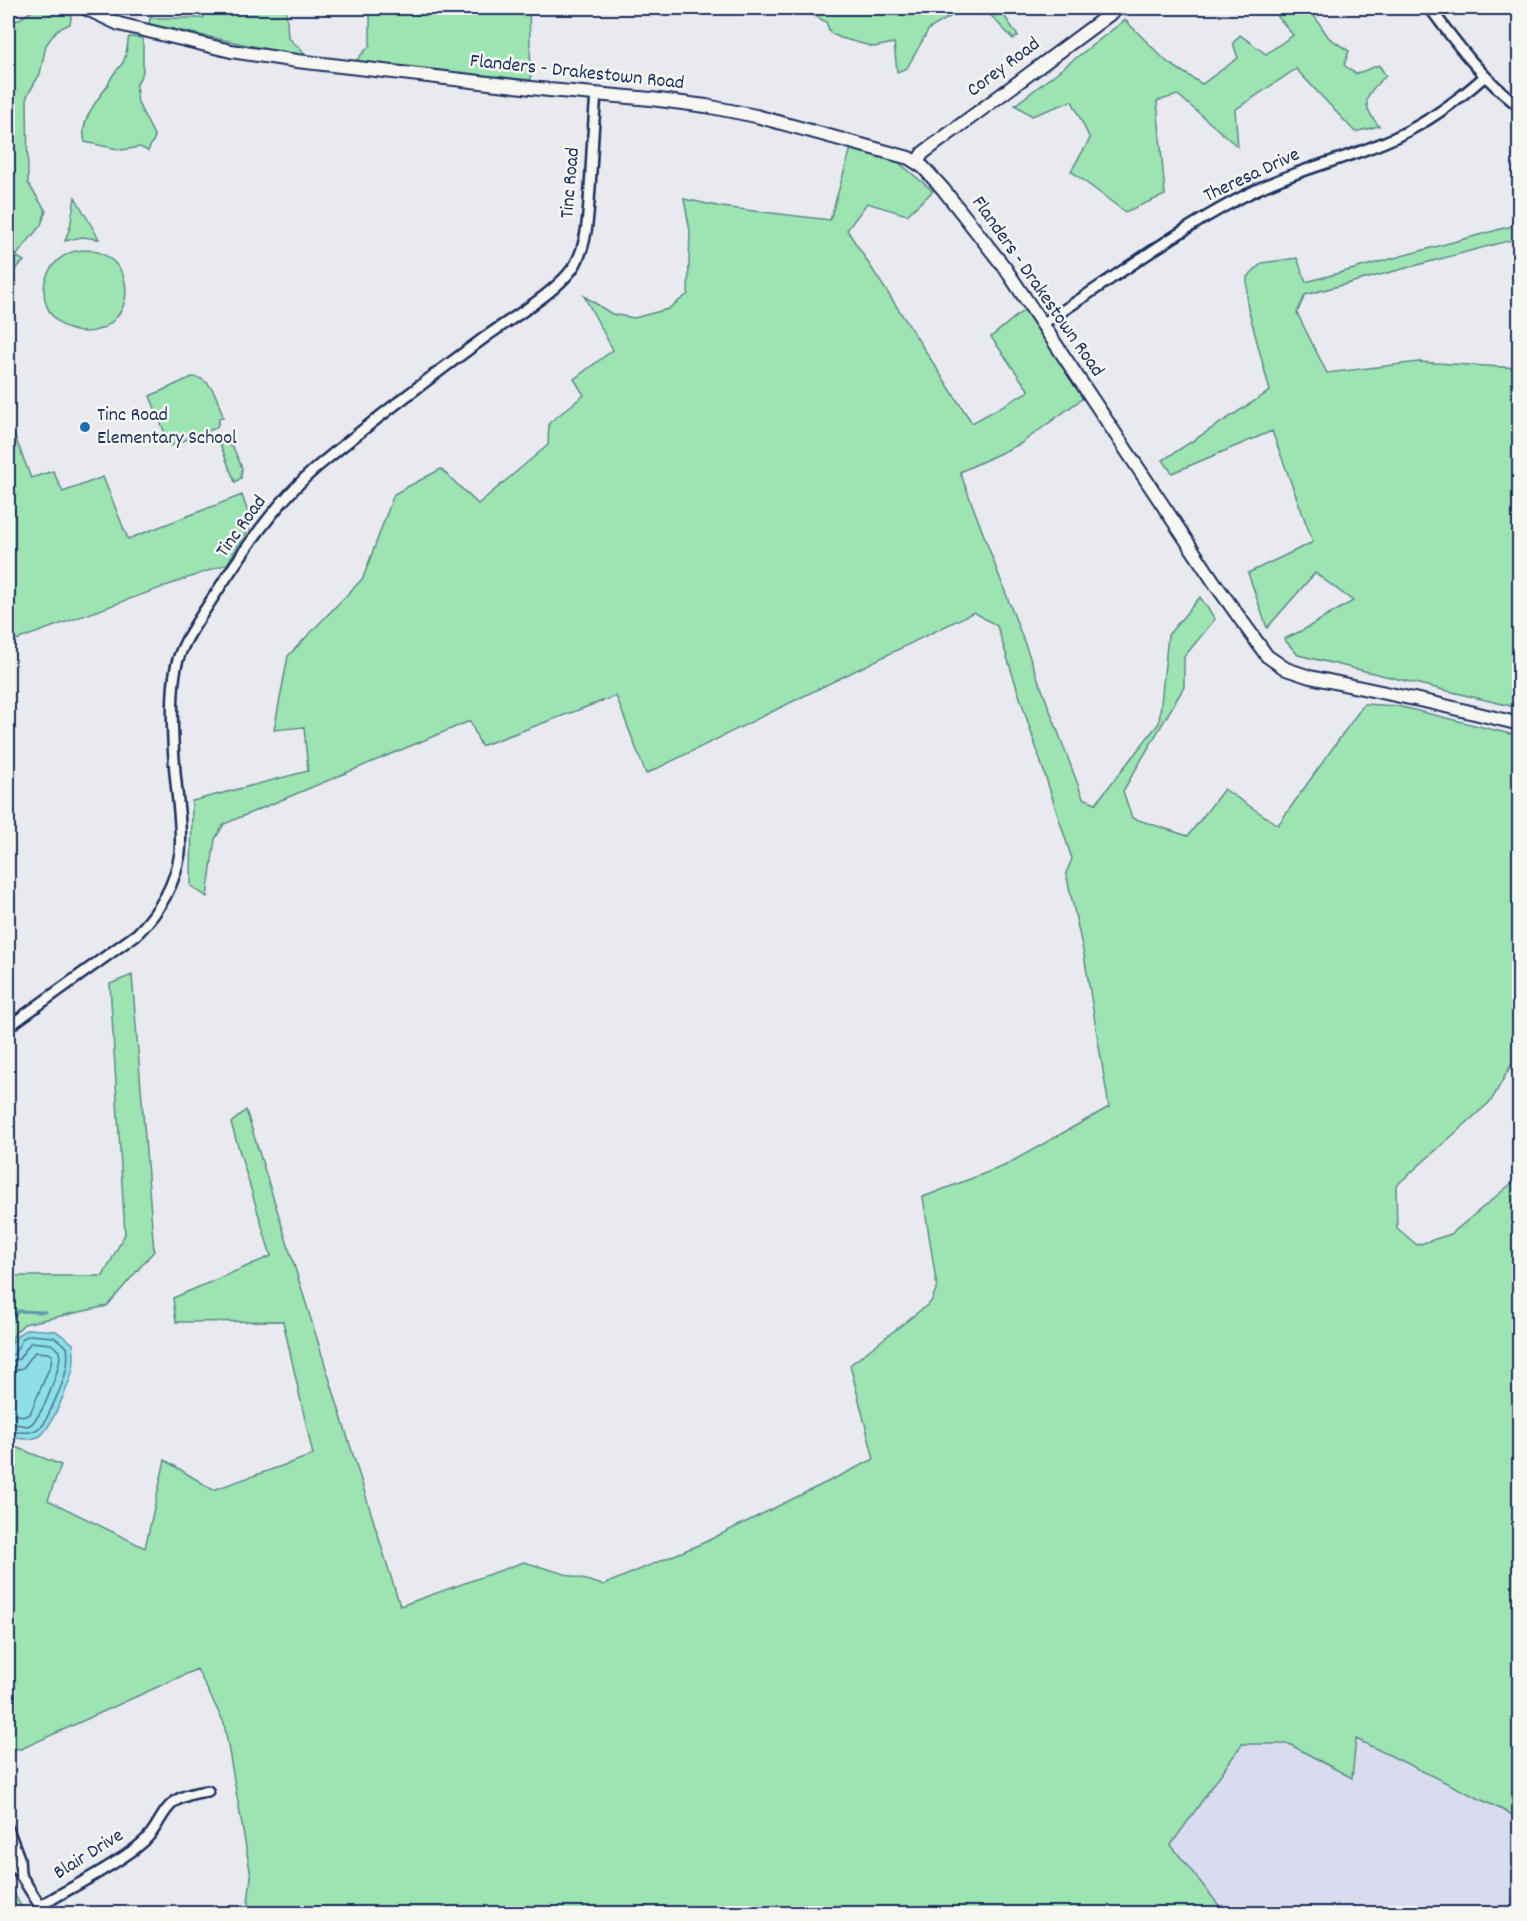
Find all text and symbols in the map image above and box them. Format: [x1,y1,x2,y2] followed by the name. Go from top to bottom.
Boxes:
[962,31,1046,105] street label: Corey Road
[469,48,685,98] street label: Flanders - Drakestown Road
[1199,141,1305,210] street label: Theresa Drive
[554,146,588,220] street label: Tinc Road
[964,191,1110,383] street label: Flanders - Drakestown Road
[97,402,237,453] place label: Tinc Road Elementary School
[78,420,92,434] marker: Tinc Road Elementary School
[210,490,274,564] street label: Tinc Road
[49,1822,130,1887] street label: Blair Drive

